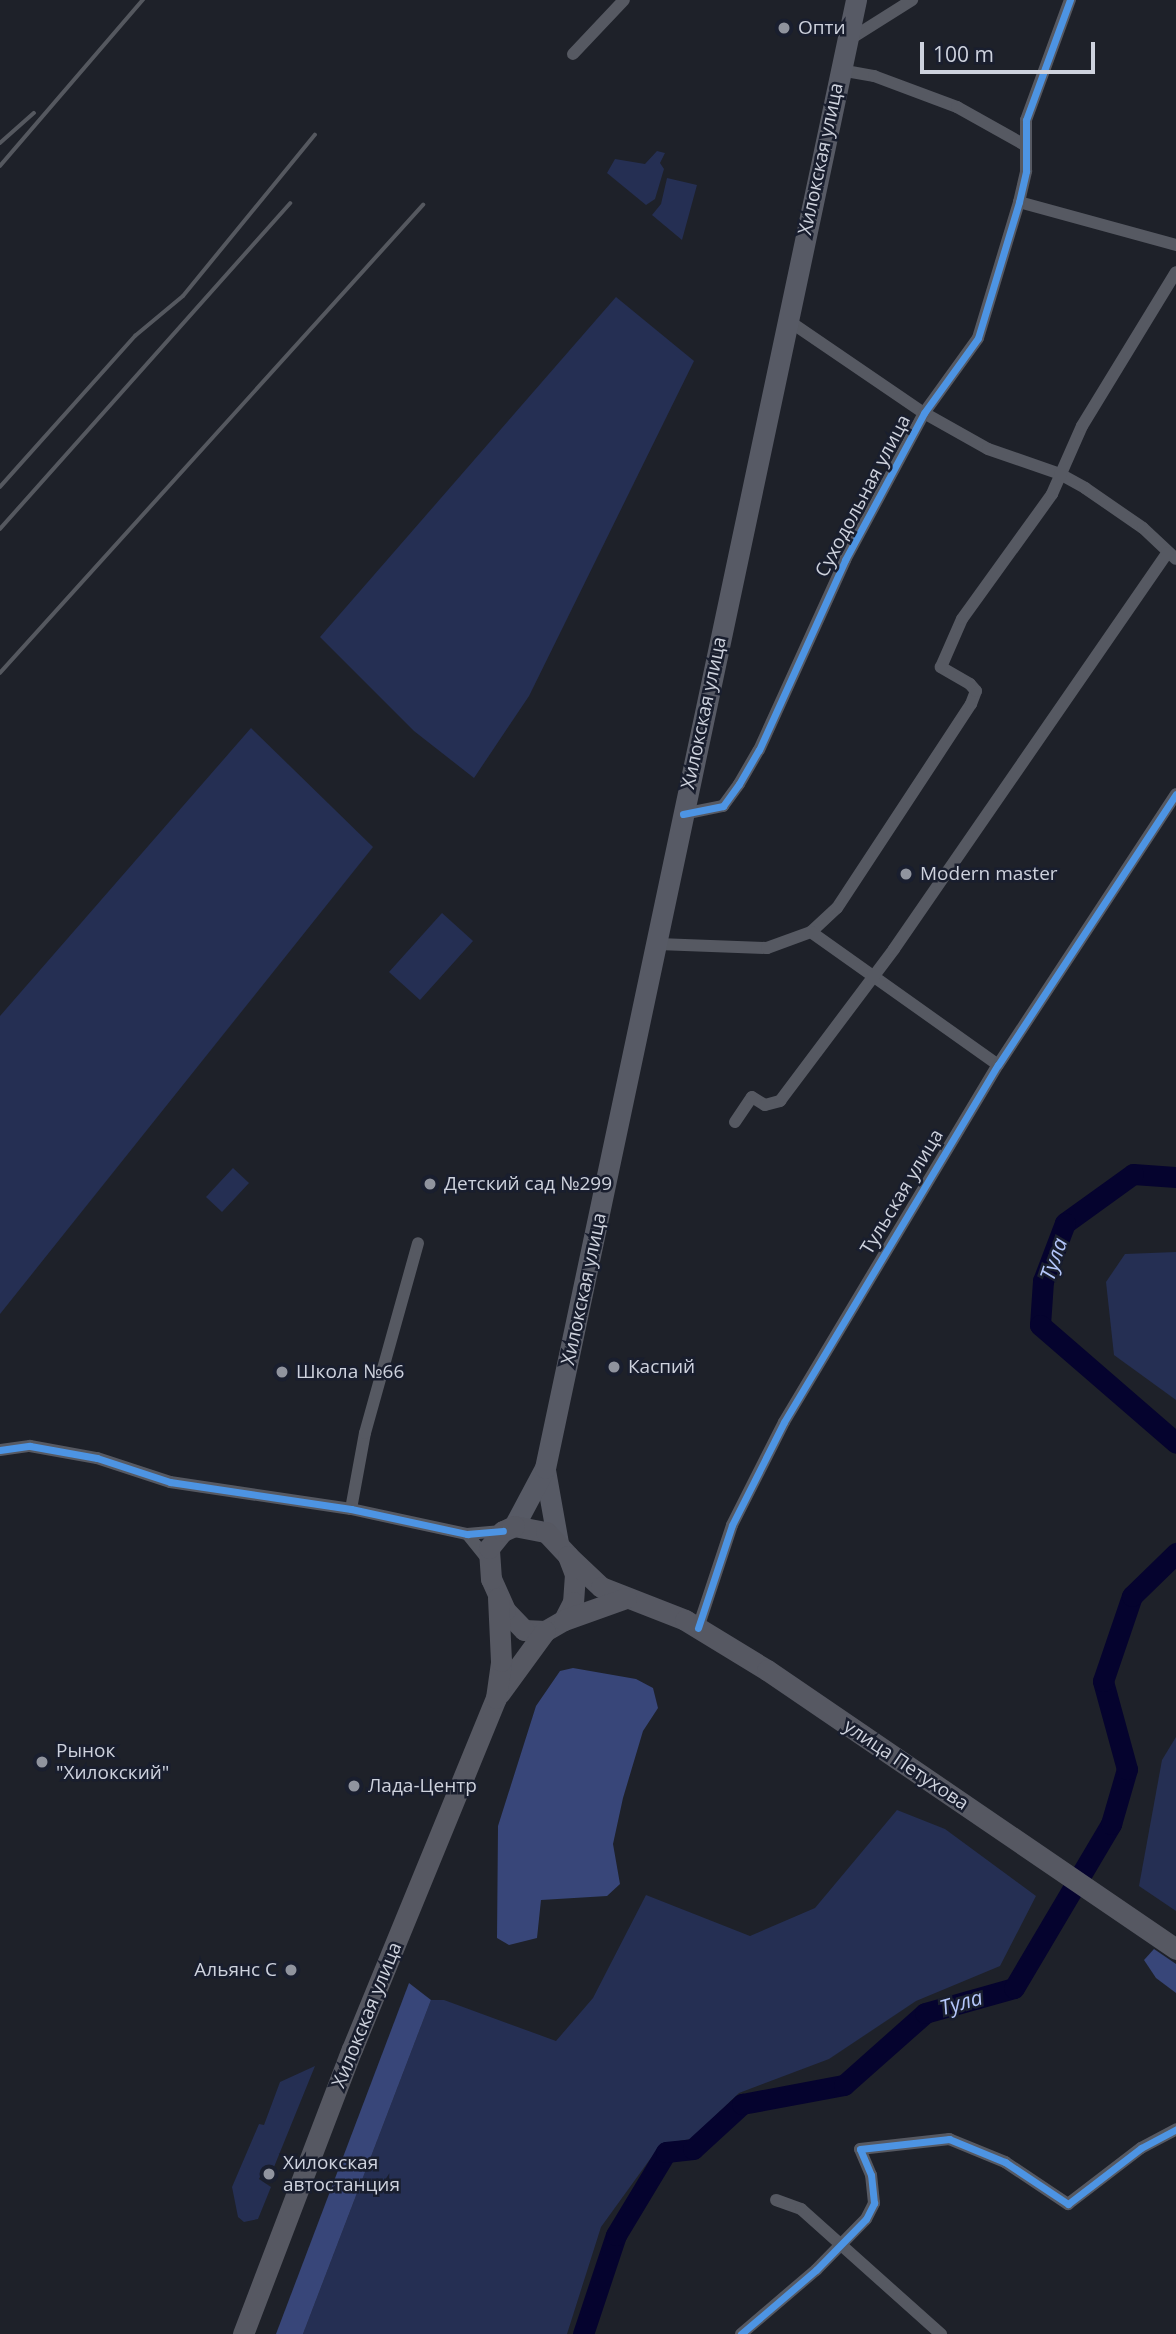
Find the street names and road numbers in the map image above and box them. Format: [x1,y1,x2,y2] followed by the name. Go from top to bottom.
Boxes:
[794,81,848,237] street label: Хилокская улица
[811,411,915,581] street label: Суходольная улица
[677,635,731,791] street label: Хилокская улица
[856,1125,948,1259] street label: Тульская улица
[557,1211,611,1367] street label: Хилокская улица
[839,1715,973,1815] street label: улица Петухова
[327,1939,407,2091] street label: Хилокская улица

